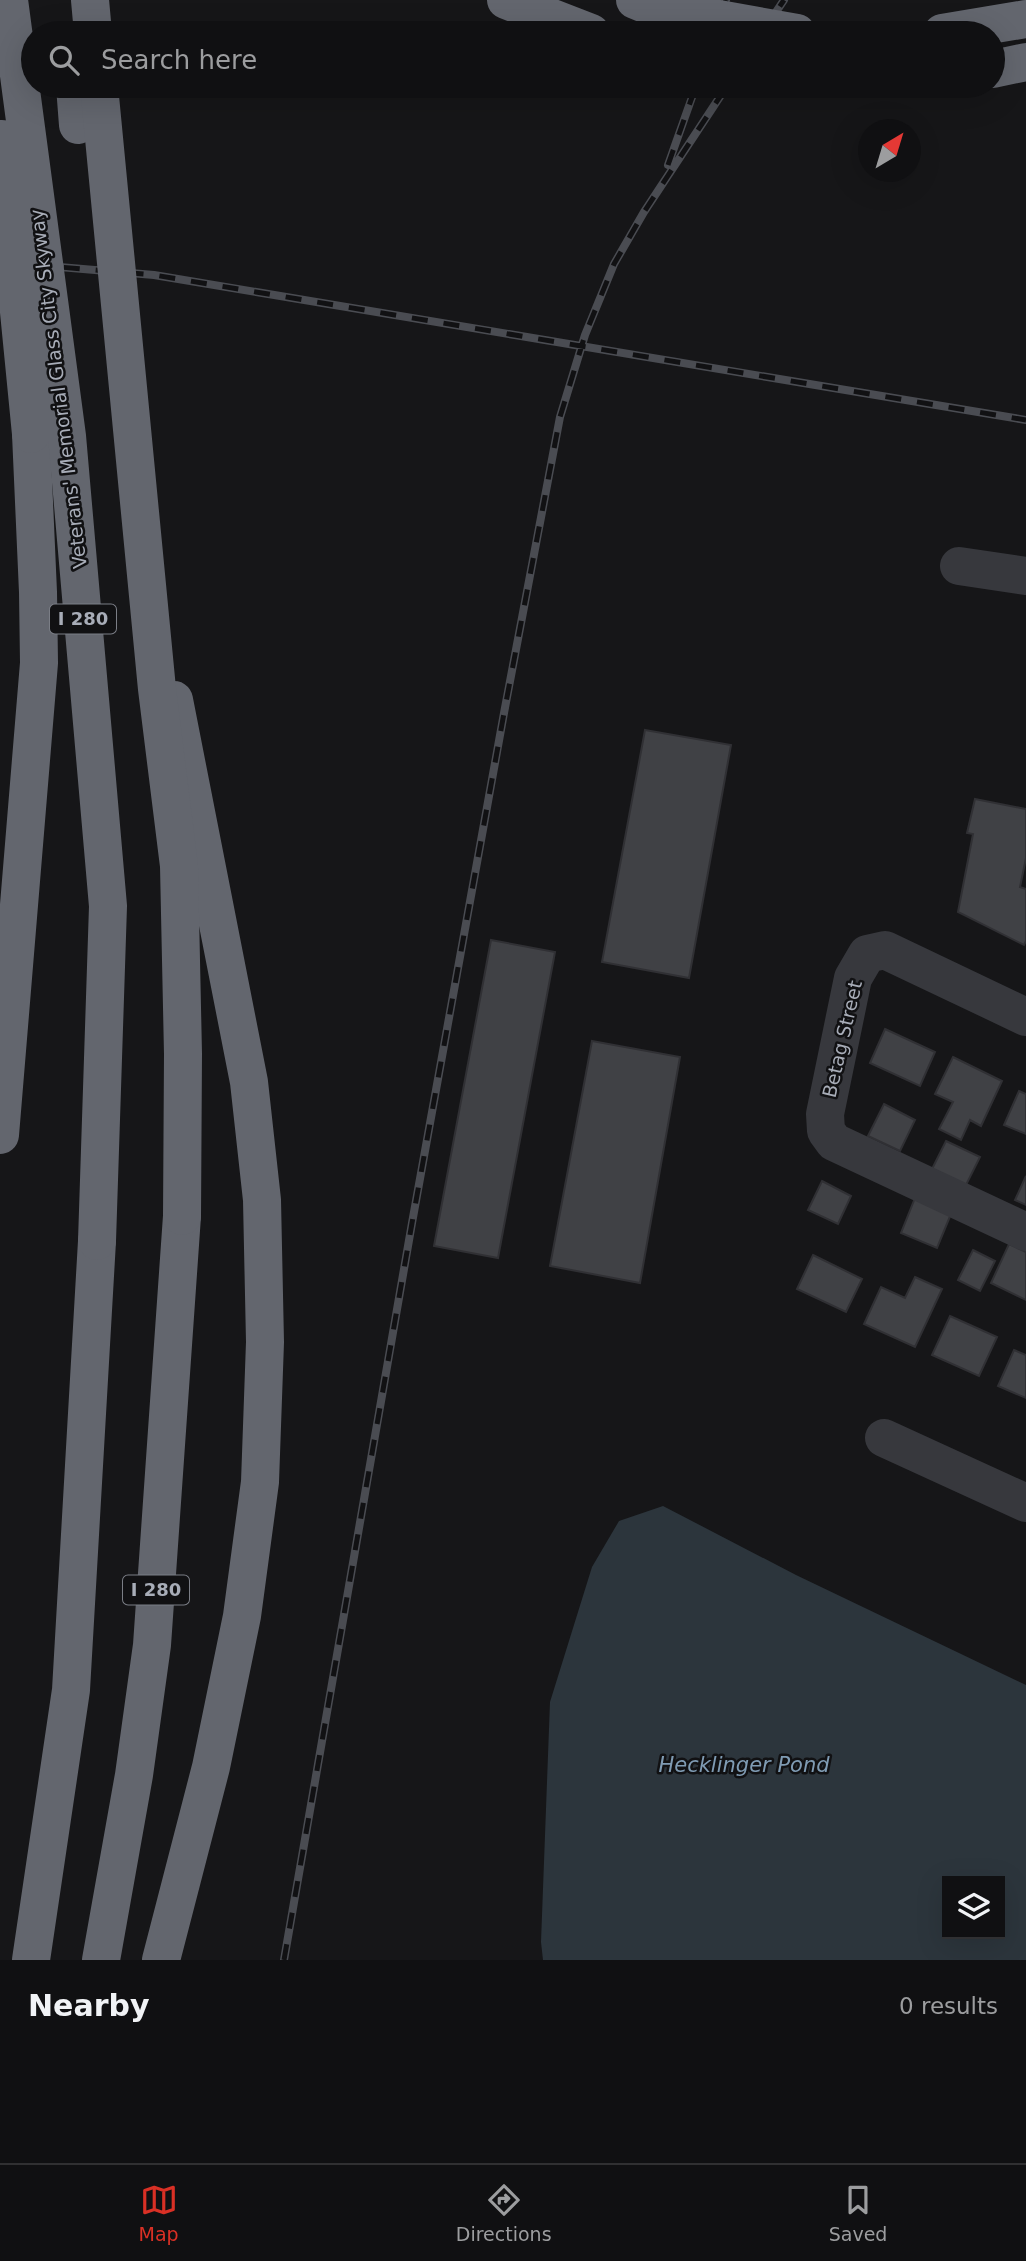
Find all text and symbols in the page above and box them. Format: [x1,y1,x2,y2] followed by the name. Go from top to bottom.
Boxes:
[21,21,1005,98] search box
[45,41,83,79] icon: search
[101,45,257,75] text: Search here
[858,119,921,182] north arrow
[25,208,91,570] street label: Veterans' Memorial Glass City Skyway
[50,604,116,634] road number: I 280
[818,978,866,1100] street label: Betag Street
[123,1576,189,1604] road number: I 280
[658,1753,830,1777] water label: Hecklinger Pond
[942,1876,1005,1939] map controls
[942,1876,1005,1939] button: layers
[28,1988,150,2023] text: Nearby
[899,1993,998,2019] text: 0 results
[139,2181,179,2245] tab: Map
[456,2181,552,2245] tab: Directions
[829,2181,887,2245] tab: Saved

